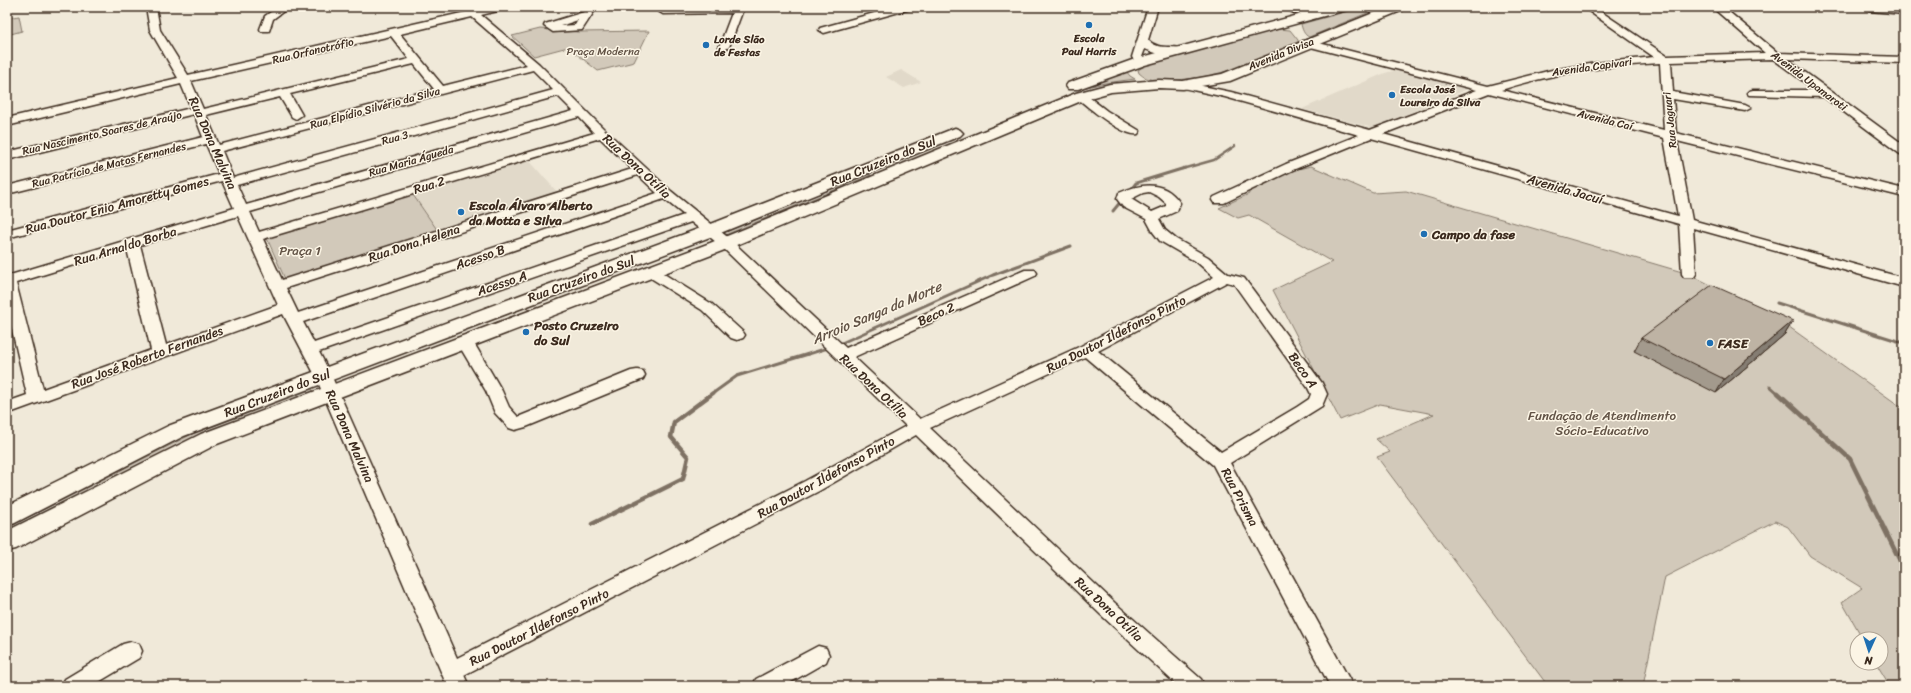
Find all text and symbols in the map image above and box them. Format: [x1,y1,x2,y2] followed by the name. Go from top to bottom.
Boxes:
[1084,20,1094,30] marker: Escola Paul Harris
[1062,29,1117,61] place label: Escola Paul Harris
[714,30,765,62] place label: Lorde Slão de Festas
[270,32,356,70] street label: Rua Orfanotrófio
[1244,32,1317,76] street label: Avenida Divisa
[701,40,711,50] marker: Lorde Slão de Festas
[567,42,640,61] park label: Praça Moderna
[1766,45,1852,117] street label: Avenida Upamaroti
[1550,52,1634,82] street label: Avenida Capivari
[1400,80,1481,112] place label: Escola José Loureiro da Silva
[308,81,443,135] street label: Rua Elpídio Silvério da Silva
[1387,90,1397,100] marker: Escola José Loureiro da Silva
[1658,90,1682,149] street label: Rua Jaguari
[182,93,244,194] street label: Rua Dona Malvina
[1574,104,1637,137] street label: Avenida Caí
[20,105,184,161] street label: Rua Nascimento Soares de Araújo
[380,125,410,151] street label: Rua 3
[597,128,677,205] street label: Rua Dona Otília
[827,129,940,193] street label: Rua Cruzeiro do Sul
[30,136,189,193] street label: Rua Patrício de Matos Fernandes
[366,140,456,182] street label: Rua Maria Águeda
[1523,167,1607,211] street label: Avenida Jacuí
[22,169,212,241] street label: Rua Doutor Enio Amoretty Gomes
[410,169,448,201] street label: Rua 2
[469,194,593,232] place label: Escola Álvaro Alberto da Motta e Silva
[456,207,466,217] marker: Escola Álvaro Alberto da Motta e Silva
[365,217,463,269] street label: Rua Dona Helena
[71,219,180,273] street label: Rua Arnaldo Borba
[1431,223,1515,246] place label: Campo da fase
[1419,229,1429,239] marker: Campo da fase
[451,238,508,277] street label: Acesso B
[279,239,321,262] park label: Praça 1
[524,249,638,309] street label: Rua Cruzeiro do Sul
[473,264,530,303] street label: Acesso A
[807,274,947,352] water label: Arroio Sanga da Morte
[1042,289,1190,379] street label: Rua Doutor Ildefonso Pinto
[914,295,959,332] street label: Beco 2
[534,314,619,352] place label: Posto Cruzeiro do Sul
[68,319,227,395] street label: Rua José Roberto Fernandes
[521,327,531,337] marker: Posto Cruzeiro do Sul
[1717,332,1750,355] place label: FASE
[1705,338,1715,348] marker: FASE
[1282,347,1324,393] street label: Beco A
[834,348,914,425] street label: Rua Dona Otília
[220,362,334,424] street label: Rua Cruzeiro do Sul
[319,386,381,487] street label: Rua Dona Malvina
[1528,404,1676,442] park label: Fundação de Atendimento Sócio-Educativo
[753,429,899,525] street label: Rua Doutor Ildefonso Pinto
[1215,463,1265,531] street label: Rua Prisma
[1069,571,1149,648] street label: Rua Dona Otília
[465,582,613,672] street label: Rua Doutor Ildefonso Pinto
[1849,631,1889,671] north arrow
[1864,651,1874,670] text: N

